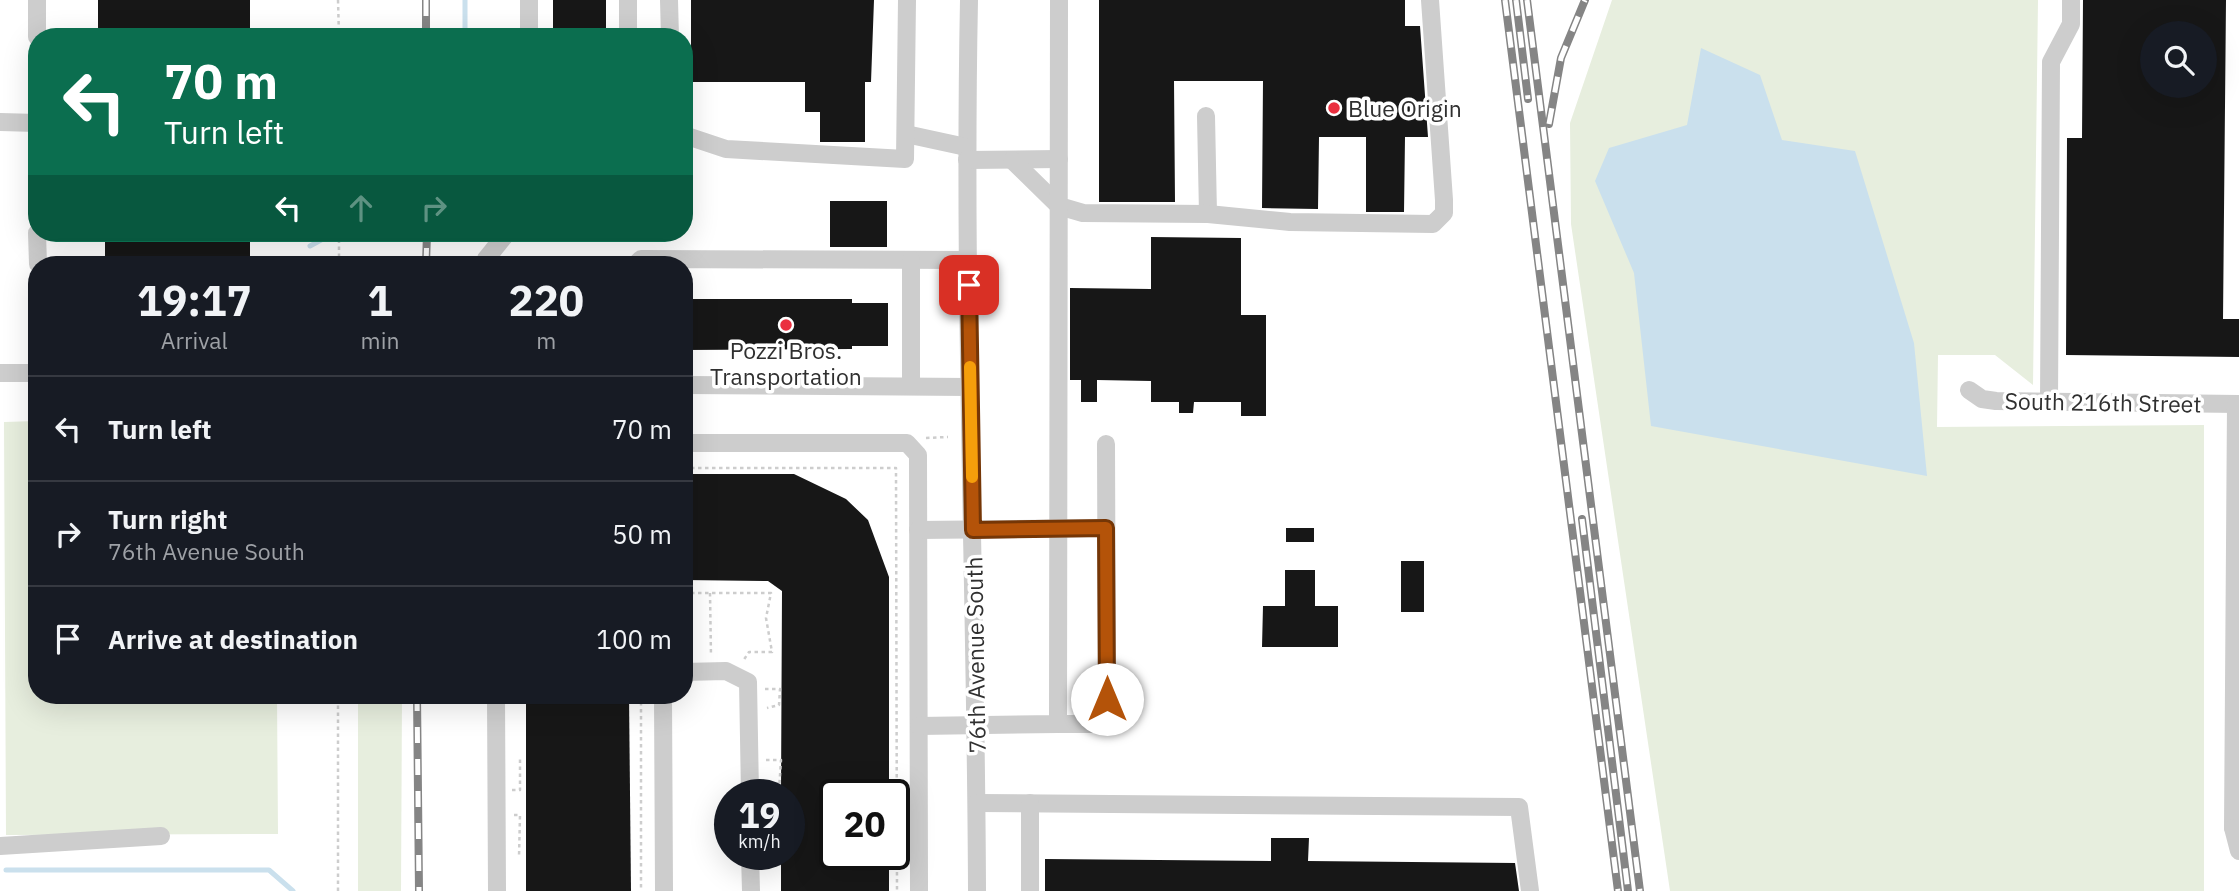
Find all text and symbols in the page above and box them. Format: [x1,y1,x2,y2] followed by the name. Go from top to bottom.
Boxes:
[2140,21,2217,98] map controls
[2140,21,2217,98] button: search
[164,49,278,112] text: 70 m
[49,56,140,147] icon: left
[1348,93,1462,123] place label: Blue Origin
[1326,100,1342,116] marker: Blue Origin
[164,111,284,153] text: Turn left
[269,189,307,227] icon: left
[342,189,380,227] icon: ahead
[415,189,453,227] icon: right
[939,255,999,315] pin
[950,266,988,304] icon: arrive
[137,273,252,328] text: 19:17
[367,273,393,328] text: 1
[508,273,584,328] text: 220
[778,317,794,333] marker: Pozzi Bros. Transportation
[161,325,228,355] text: Arrival
[361,325,399,355] text: min
[536,325,556,355] text: m
[710,335,862,391] place label: Pozzi Bros. Transportation
[2004,385,2202,419] street label: South 216th Street
[49,410,87,448] icon: left
[108,412,211,446] text: Turn left
[612,412,672,446] text: 70 m
[108,502,227,536] text: Turn right
[49,515,87,553] icon: right
[612,517,672,551] text: 50 m
[108,536,305,566] text: 76th Avenue South
[958,556,992,754] street label: 76th Avenue South
[49,620,87,658] icon: arrive
[108,622,358,656] text: Arrive at destination
[596,622,672,656] text: 100 m
[1070,662,1144,736] position arrow
[819,779,910,870] speed limit sign: 20
[738,792,781,838] text: 19
[738,830,781,853] text: km/h

